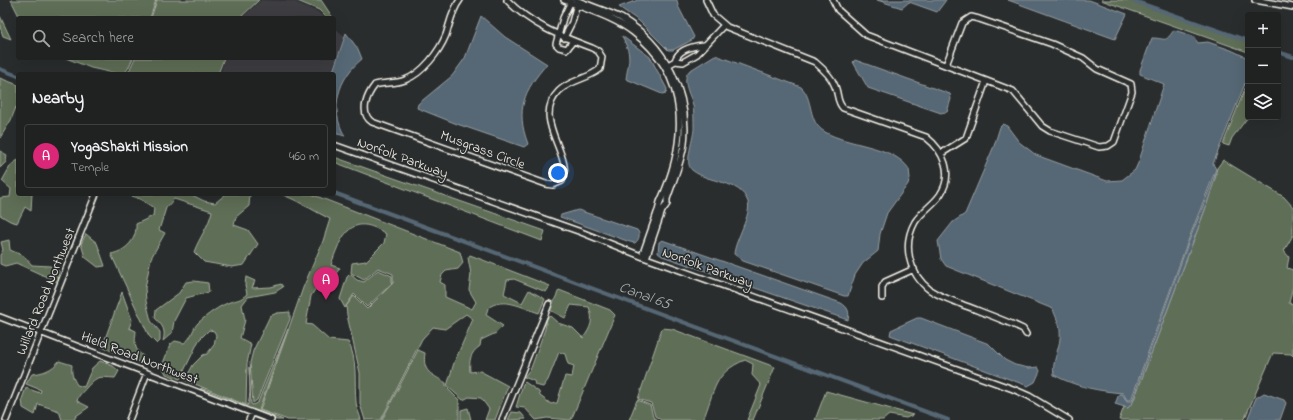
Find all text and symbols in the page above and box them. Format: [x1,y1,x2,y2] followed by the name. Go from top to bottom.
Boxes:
[1245,12,1281,120] map controls
[1245,12,1281,48] button: +
[16,16,336,60] search box
[30,27,52,49] icon: search
[62,27,134,49] text: Search here
[1245,48,1281,84] button: −
[1245,84,1281,120] button: layers
[32,86,84,111] text: Nearby
[437,125,529,177] street label: Musgrass Circle
[354,132,451,186] street label: Norfolk Parkway
[71,136,188,158] text: YogaShakti Mission
[42,147,50,166] text: A
[289,147,319,166] text: 460 m
[71,158,109,177] text: Temple
[548,163,568,183] your location
[11,224,82,358] street label: Willard Road Northwest
[659,242,756,296] street label: Norfolk Parkway
[313,267,339,300] pin: A
[616,276,676,316] water label: Canal 65
[78,326,202,391] street label: Hield Road Northwest

